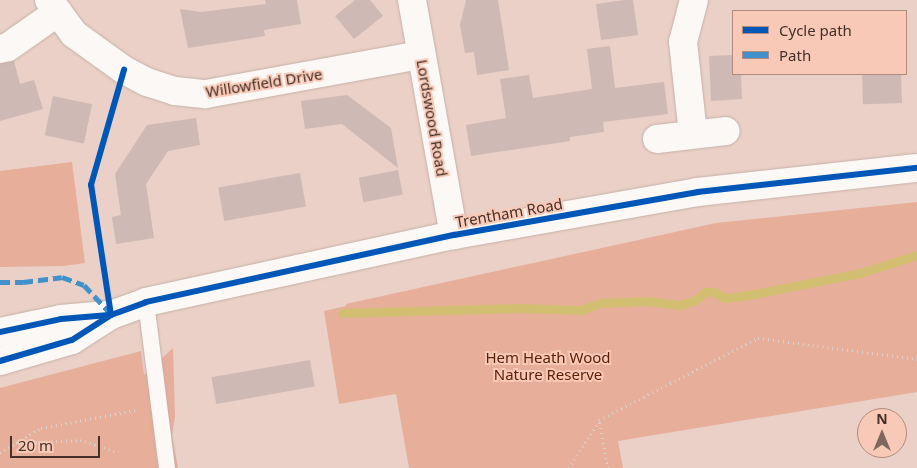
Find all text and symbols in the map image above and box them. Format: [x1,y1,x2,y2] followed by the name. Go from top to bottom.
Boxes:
[732,10,907,75] legend
[779,20,852,40] text: Cycle path
[779,45,811,65] text: Path
[413,58,451,178] street label: Lordswood Road
[204,65,324,101] street label: Willowfield Drive
[454,195,564,231] street label: Trentham Road
[485,348,611,383] park label: Hem Heath Wood Nature Reserve
[857,408,907,458] north arrow
[876,409,888,428] text: N
[12,426,102,458] scale bar
[18,435,53,455] text: 20 m

